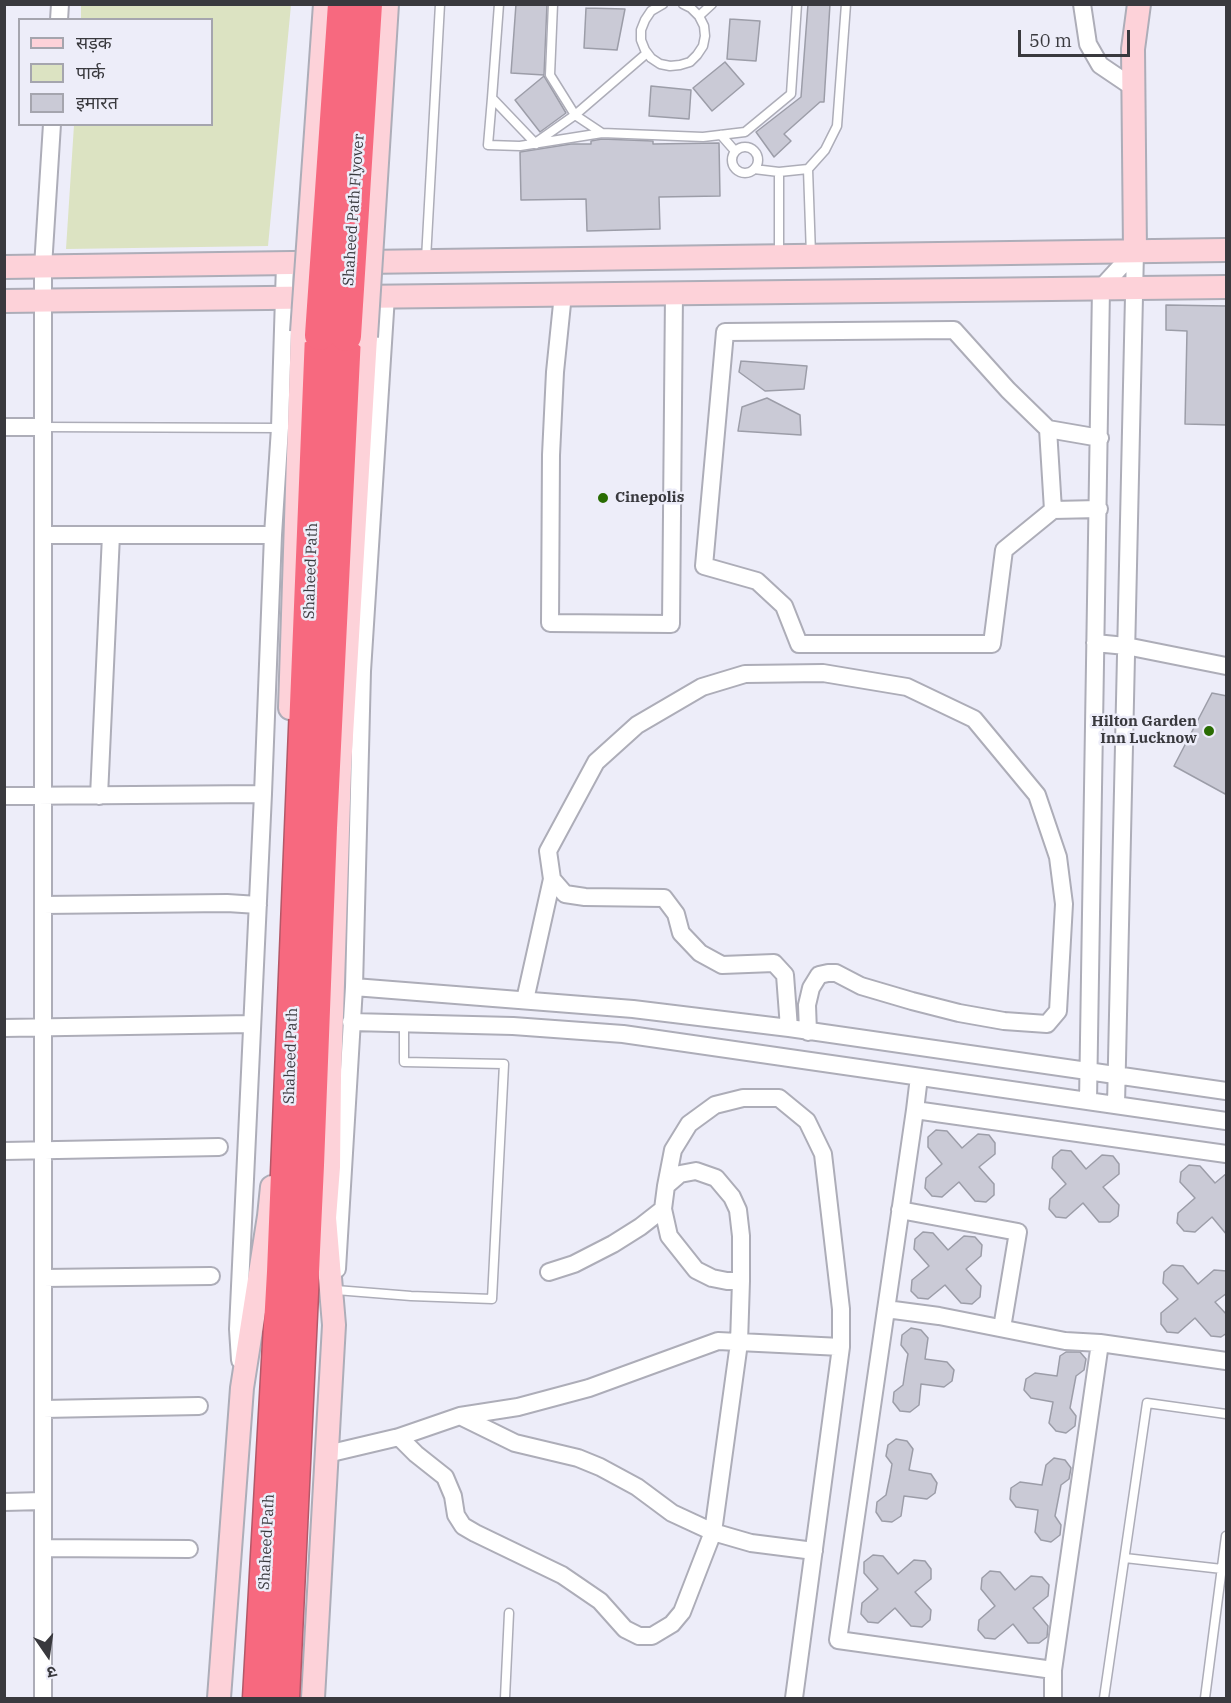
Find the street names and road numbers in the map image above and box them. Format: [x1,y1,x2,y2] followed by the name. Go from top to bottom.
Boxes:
[340,133,368,287] street label: Shaheed Path Flyover
[300,523,322,619] street label: Shaheed Path
[280,1008,302,1104] street label: Shaheed Path
[255,1493,279,1591] street label: Shaheed Path

